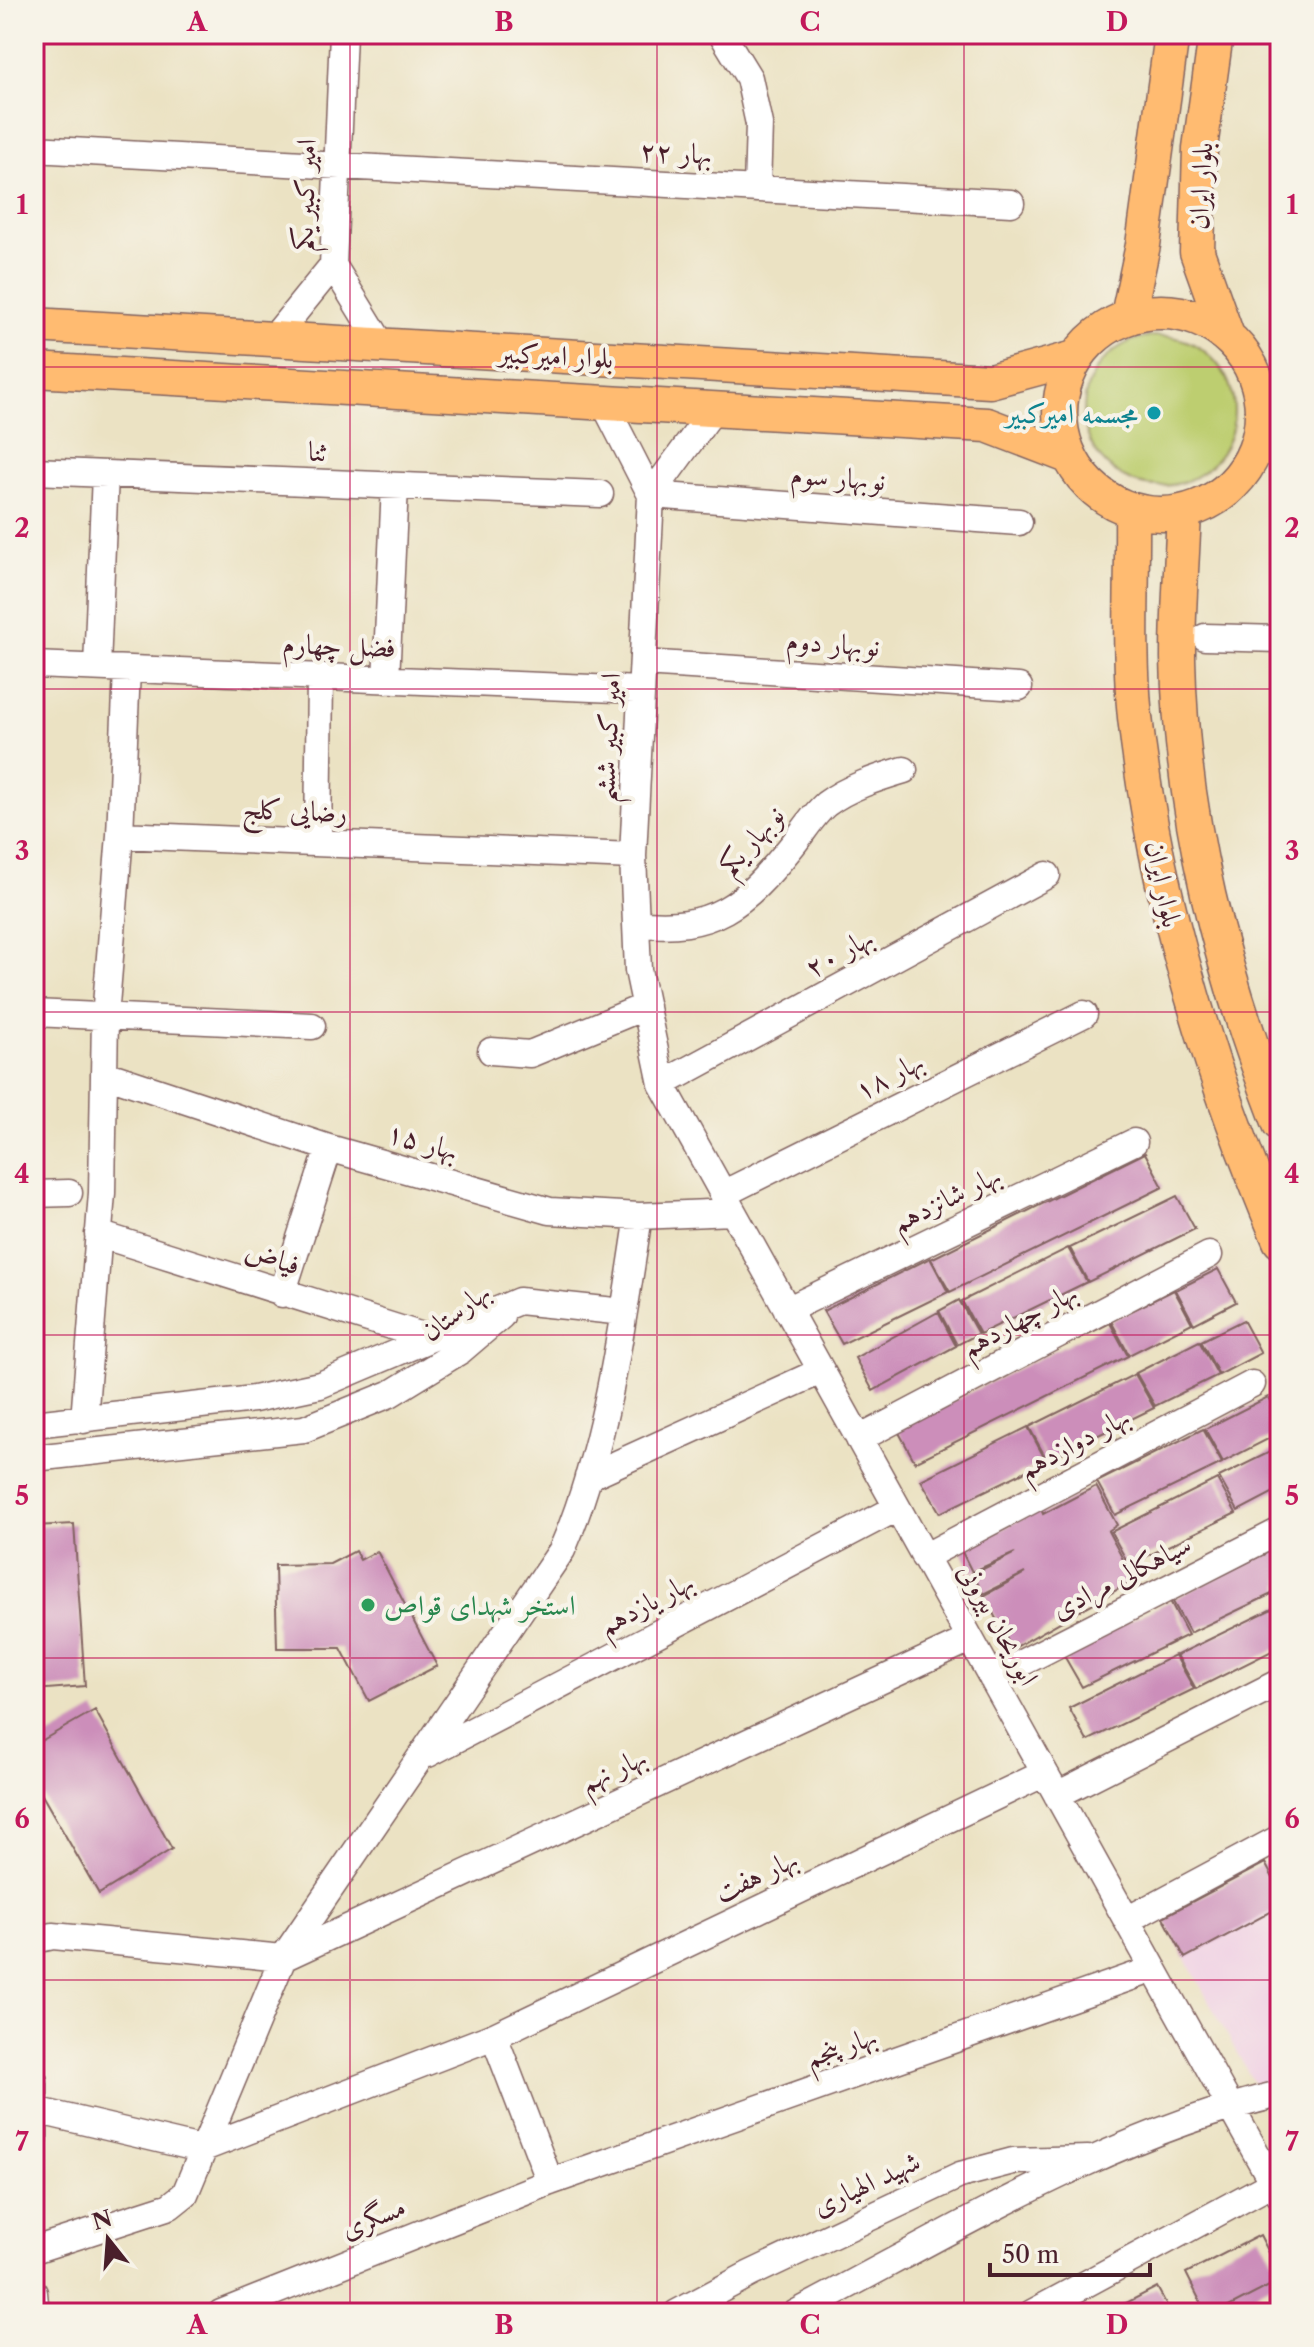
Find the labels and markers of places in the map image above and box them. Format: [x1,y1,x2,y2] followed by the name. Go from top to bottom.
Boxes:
[1002,396,1138,430] place label: مجسمه امیرکبیر
[1145,404,1163,422] marker: مجسمه امیرکبیر
[384,1588,576,1624] place label: استخر شهدای قواص
[359,1596,377,1614] marker: استخر شهدای قواص

